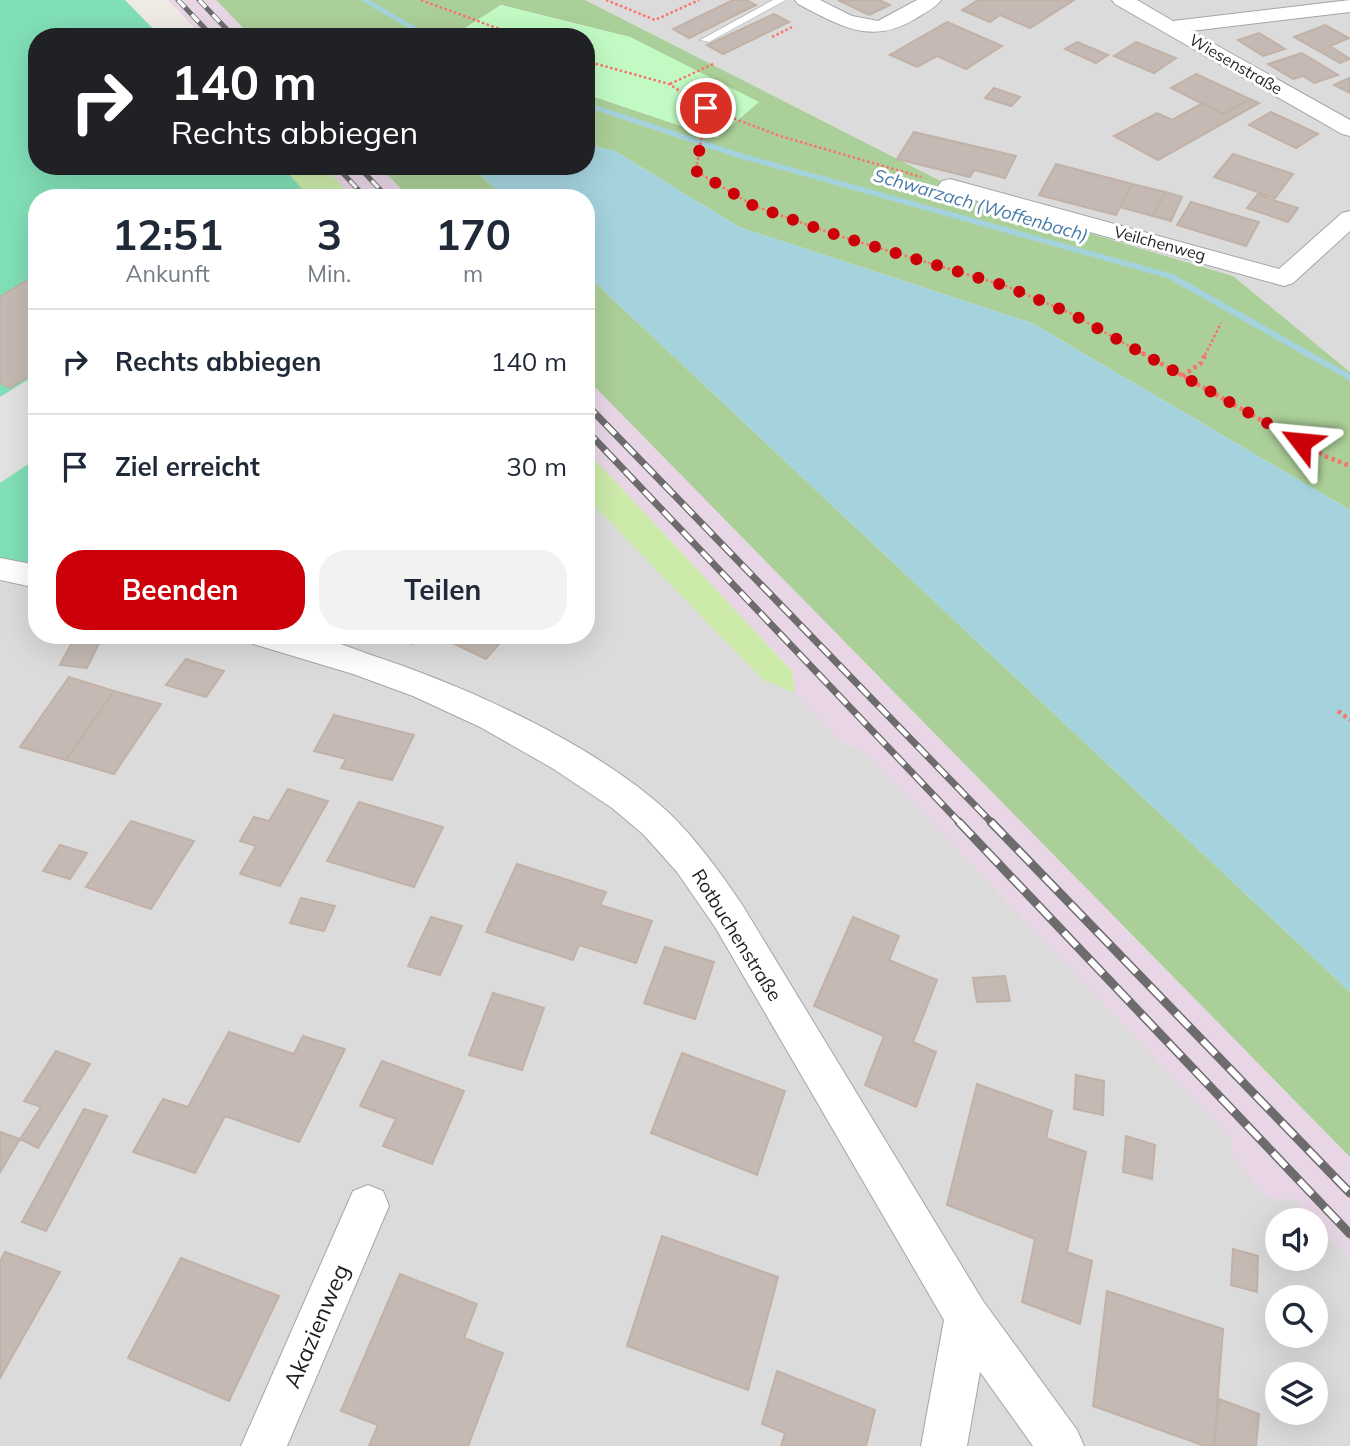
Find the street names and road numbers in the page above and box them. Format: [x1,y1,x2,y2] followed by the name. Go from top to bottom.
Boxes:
[1186,29,1286,99] street label: Wiesenstraße
[1112,221,1208,265] street label: Veilchenweg
[687,864,787,1006] street label: Rotbuchenstraße
[277,1260,355,1392] street label: Akazienweg

